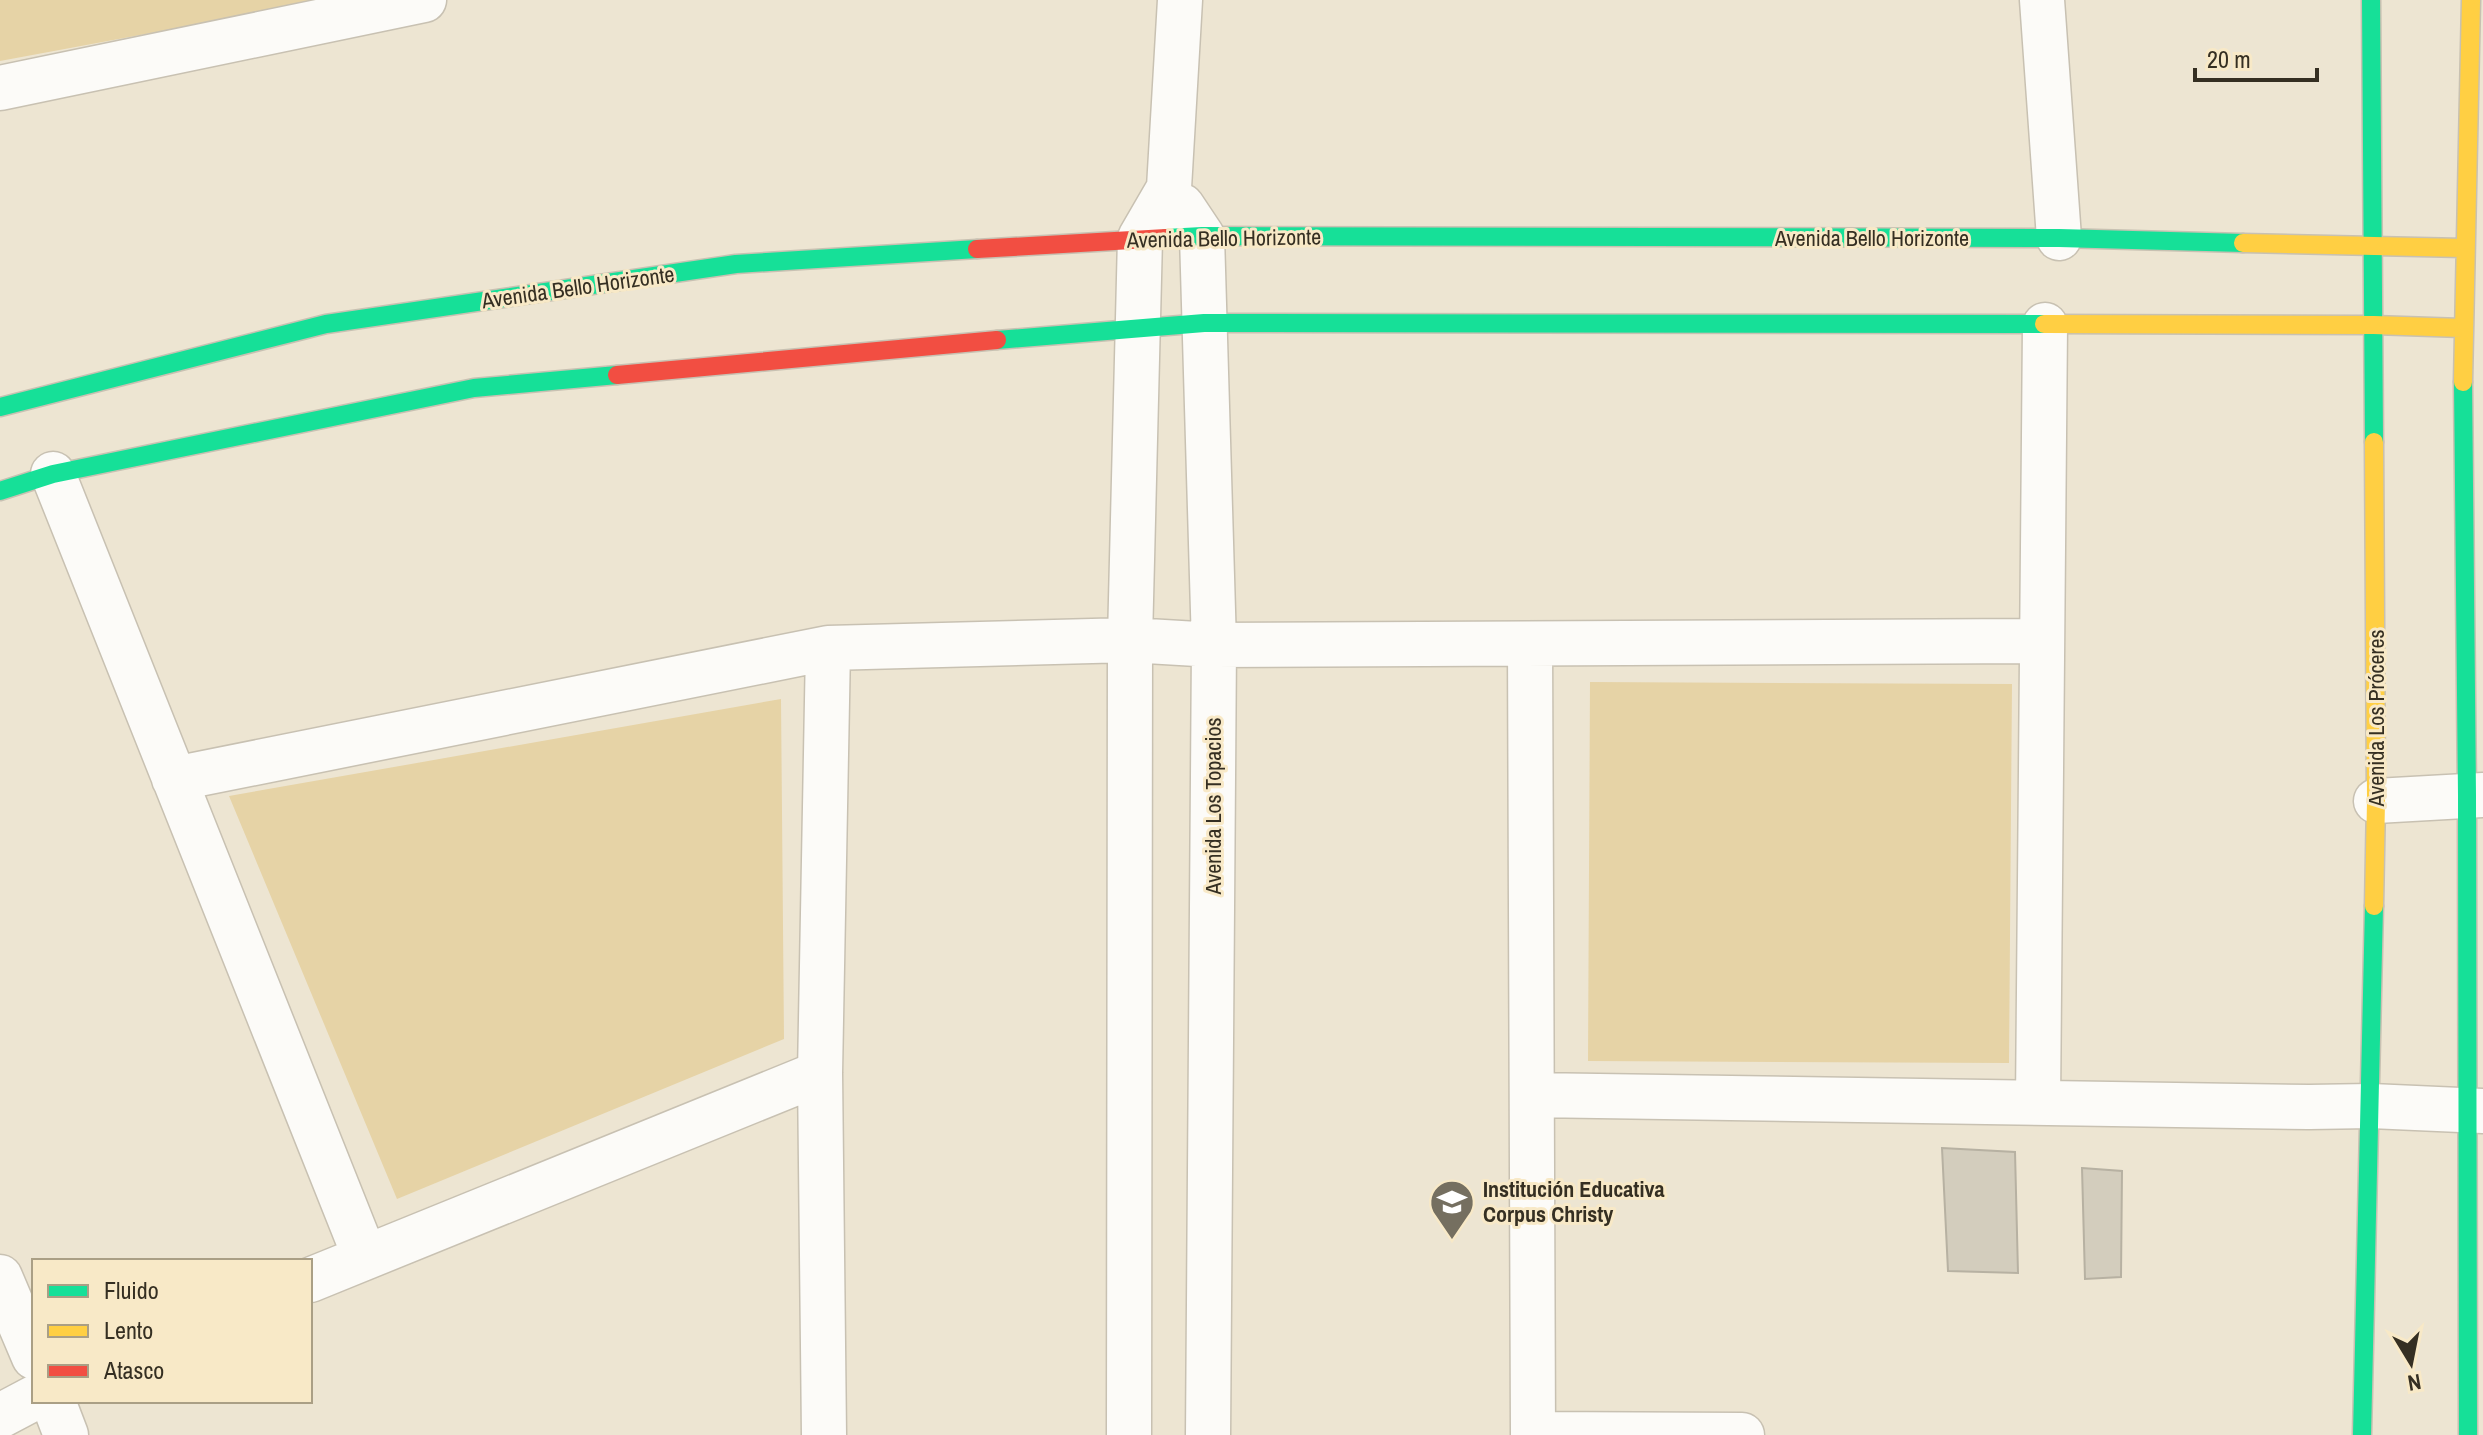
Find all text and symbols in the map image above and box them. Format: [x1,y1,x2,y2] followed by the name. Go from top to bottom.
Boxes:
[2195,32,2317,82] scale bar
[2207,43,2251,75] text: 20 m
[1126,221,1321,255] street label: Avenida Bello Horizonte
[1774,223,1969,253] street label: Avenida Bello Horizonte
[479,259,676,316] street label: Avenida Bello Horizonte
[2361,629,2391,808] street label: Avenida Los Próceres
[1198,718,1228,895] street label: Avenida Los Topacios
[1483,1174,1664,1229] place label: Institución Educativa Corpus Christy
[1428,1178,1476,1241] school or university icon: Institución Educativa Corpus Christy
[32,1259,312,1403] legend
[104,1274,159,1306] text: Fluido
[104,1314,153,1346] text: Lento
[2371,1323,2451,1403] north arrow
[103,1354,164,1386] text: Atasco
[2405,1367,2423,1399] text: N

